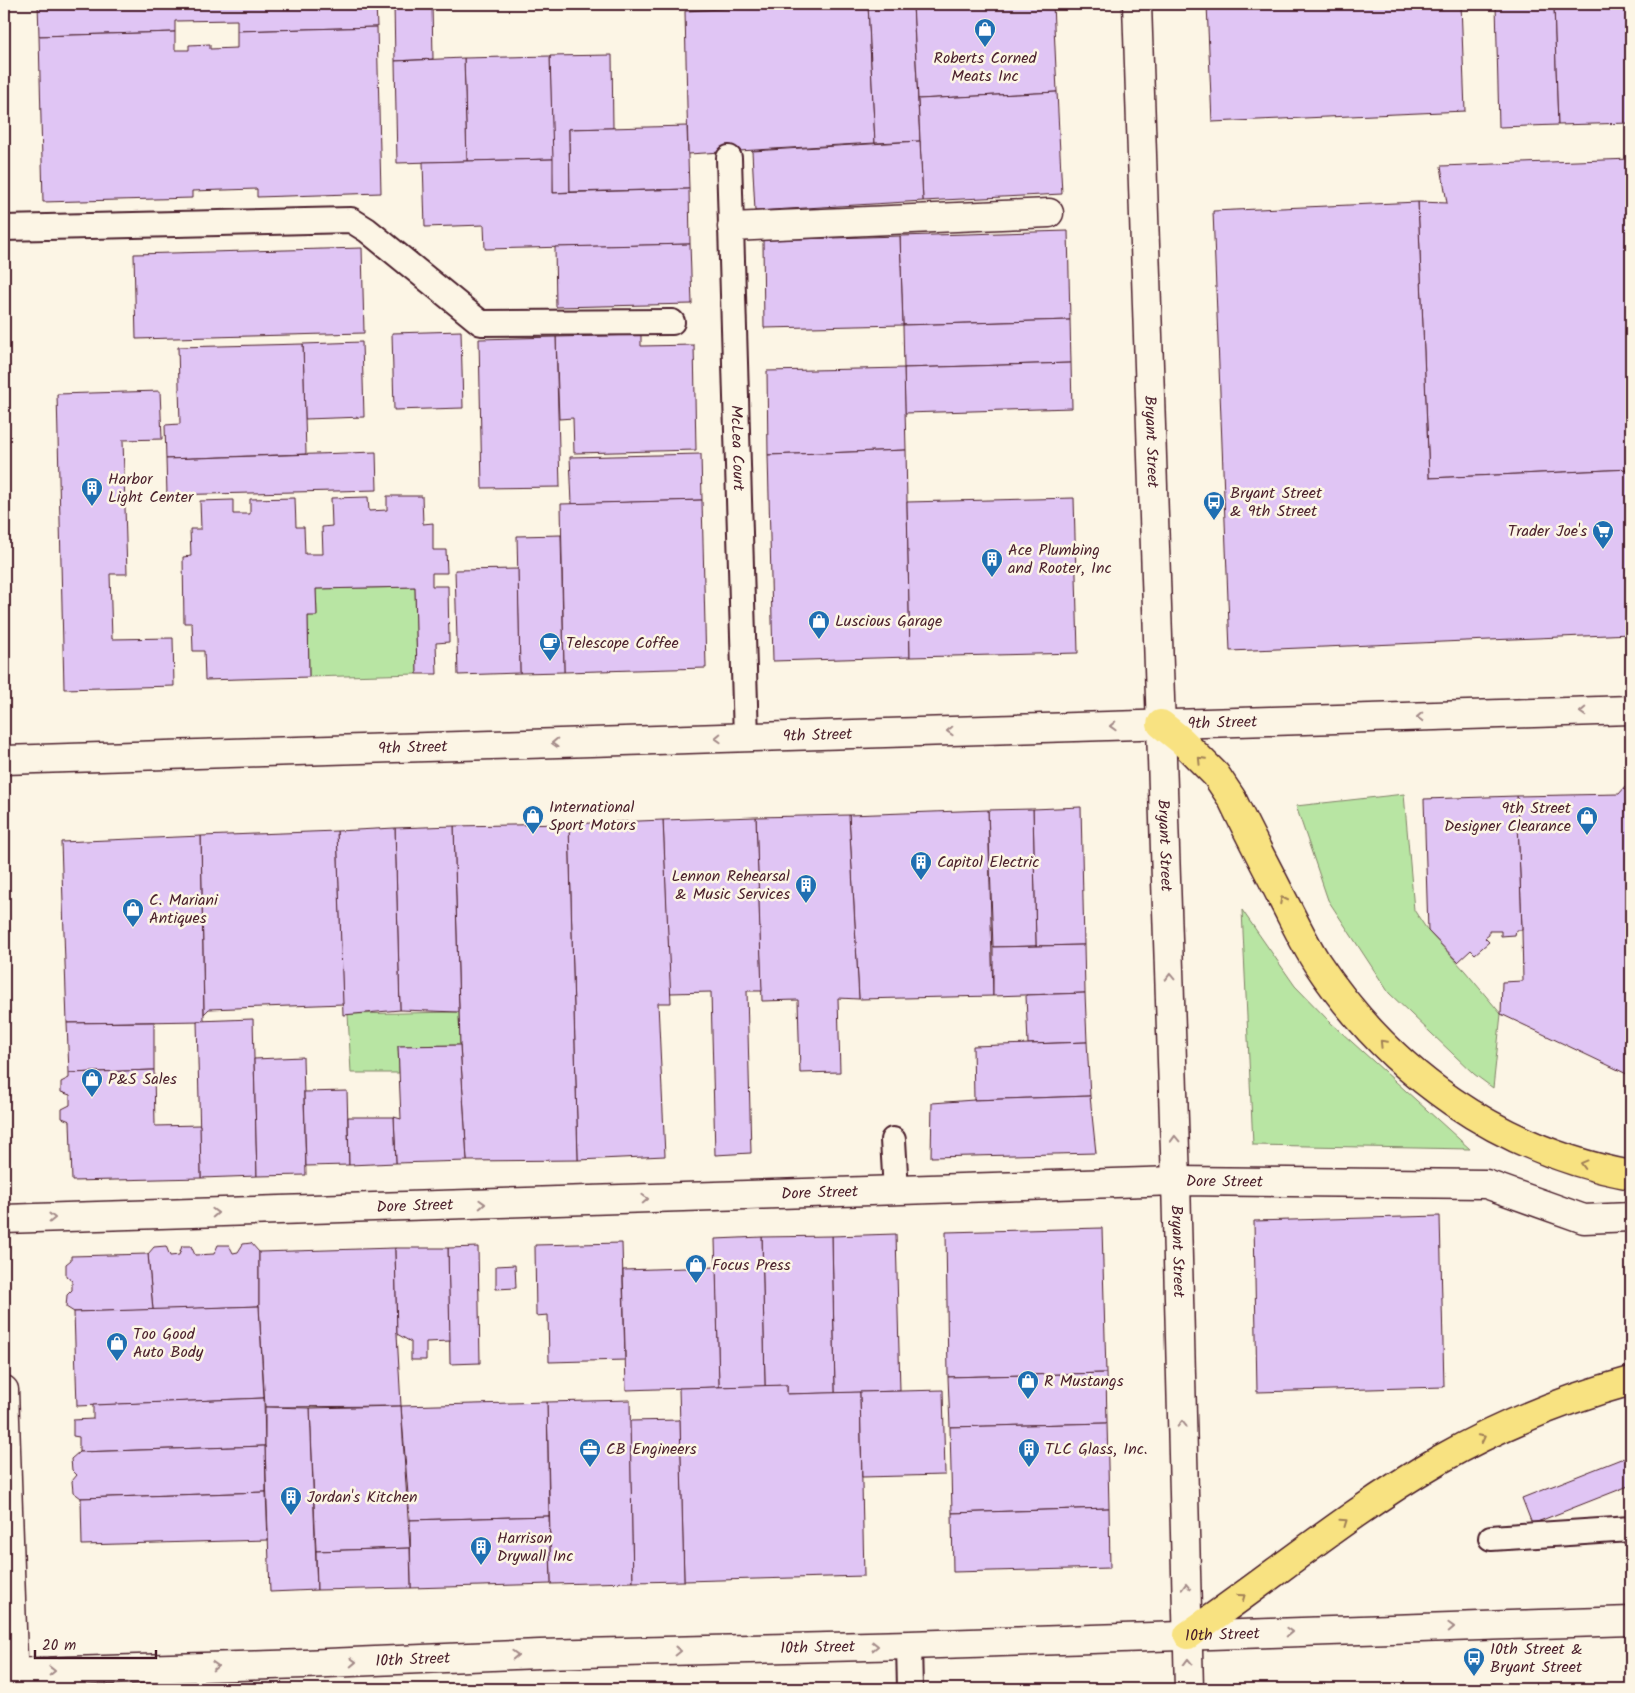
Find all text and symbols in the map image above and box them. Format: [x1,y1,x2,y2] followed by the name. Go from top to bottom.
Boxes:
[973,17,997,48] shop icon: Roberts Corned Meats Inc
[934,46,1037,89] place label: Roberts Corned Meats Inc
[1137,395,1166,489] street label: Bryant Street
[724,405,751,492] street label: McLea Court
[108,467,195,510] place label: Harbor Light Center
[80,476,104,507] building icon: Harbor Light Center
[1230,481,1323,524] place label: Bryant Street & 9th Street
[1202,490,1226,521] bus stop icon: Bryant Street & 9th Street
[1508,519,1587,544] place label: Trader Joe's
[1591,519,1615,550] supermarket icon: Trader Joe's
[1008,538,1112,581] place label: Ace Plumbing and Rooter, Inc
[980,547,1004,578] building icon: Ace Plumbing and Rooter, Inc
[807,609,831,640] shop icon: Luscious Garage
[835,609,942,634] place label: Luscious Garage
[538,631,562,662] cafe icon: Telescope Coffee
[566,631,679,656] place label: Telescope Coffee
[1578,706,1586,717] one-way arrow
[1187,709,1258,736] street label: 9th Street
[1416,711,1424,722] one-way arrow
[782,721,854,749] street label: 9th Street
[1108,721,1116,731] one-way arrow
[946,726,954,737] one-way arrow
[714,733,722,744] one-way arrow
[378,734,449,761] street label: 9th Street
[551,738,559,749] one-way arrow
[1198,757,1207,766] one-way arrow
[549,795,636,838] place label: International Sport Motors
[1444,796,1572,839] place label: 9th Street Designer Clearance
[1151,799,1179,893] street label: Bryant Street
[521,804,545,835] shop icon: International Sport Motors
[1575,805,1599,836] shop icon: 9th Street Designer Clearance
[909,850,933,881] building icon: Capitol Electric
[937,850,1039,875] place label: Capitol Electric
[671,864,790,907] place label: Lennon Rehearsal & Music Services
[794,873,818,904] building icon: Lennon Rehearsal & Music Services
[149,888,219,931] place label: C. Mariani Antiques
[1279,896,1289,905] one-way arrow
[121,897,145,928] shop icon: C. Mariani Antiques
[1164,973,1175,981] one-way arrow
[1379,1040,1388,1049] one-way arrow
[80,1067,104,1098] shop icon: P&S Sales
[108,1067,177,1092] place label: P&S Sales
[1170,1135,1180,1142] one-way arrow
[1579,1159,1588,1170] one-way arrow
[1186,1169,1264,1194] street label: Dore Street
[781,1179,859,1206] street label: Dore Street
[376,1192,455,1219] street label: Dore Street
[641,1194,649,1205] one-way arrow
[479,1199,487,1210] one-way arrow
[1164,1205,1191,1299] street label: Bryant Street
[212,1208,219,1218] one-way arrow
[49,1213,57,1223] one-way arrow
[684,1253,708,1284] shop icon: Focus Press
[712,1253,791,1278] place label: Focus Press
[133,1322,204,1365] place label: Too Good Auto Body
[105,1331,129,1362] shop icon: Too Good Auto Body
[1016,1369,1040,1400] shop icon: R Mustangs
[1044,1369,1124,1394] place label: R Mustangs
[1177,1420,1187,1428] one-way arrow
[1477,1434,1486,1444] one-way arrow
[578,1437,602,1468] office icon: CB Engineers
[606,1437,697,1462] place label: CB Engineers
[1017,1437,1041,1468] building icon: TLC Glass, Inc.
[1045,1437,1148,1462] place label: TLC Glass, Inc.
[279,1485,303,1516] building icon: Jordan's Kitchen
[307,1485,417,1510] place label: Jordan's Kitchen
[1338,1519,1347,1528] one-way arrow
[497,1526,573,1569] place label: Harrison Drywall Inc
[469,1535,493,1566] building icon: Harrison Drywall Inc
[1181,1582,1191,1590] one-way arrow
[1236,1595,1245,1603] one-way arrow
[1185,1621,1261,1648] street label: 10th Street
[1447,1621,1455,1632] one-way arrow
[1285,1627,1293,1637] one-way arrow
[35,1628,156,1660] scale bar
[42,1634,76,1658] text: 20 m
[780,1634,856,1661] street label: 10th Street
[1490,1637,1583,1680] place label: 10th Street & Bryant Street
[871,1640,879,1651] one-way arrow
[375,1645,451,1673] street label: 10th Street
[674,1645,682,1656] one-way arrow
[1462,1646,1486,1677] bus stop icon: 10th Street & Bryant Street
[512,1650,519,1660] one-way arrow
[349,1656,357,1667] one-way arrow
[1183,1658,1193,1666] one-way arrow
[211,1661,219,1672] one-way arrow
[49,1666,57,1677] one-way arrow

